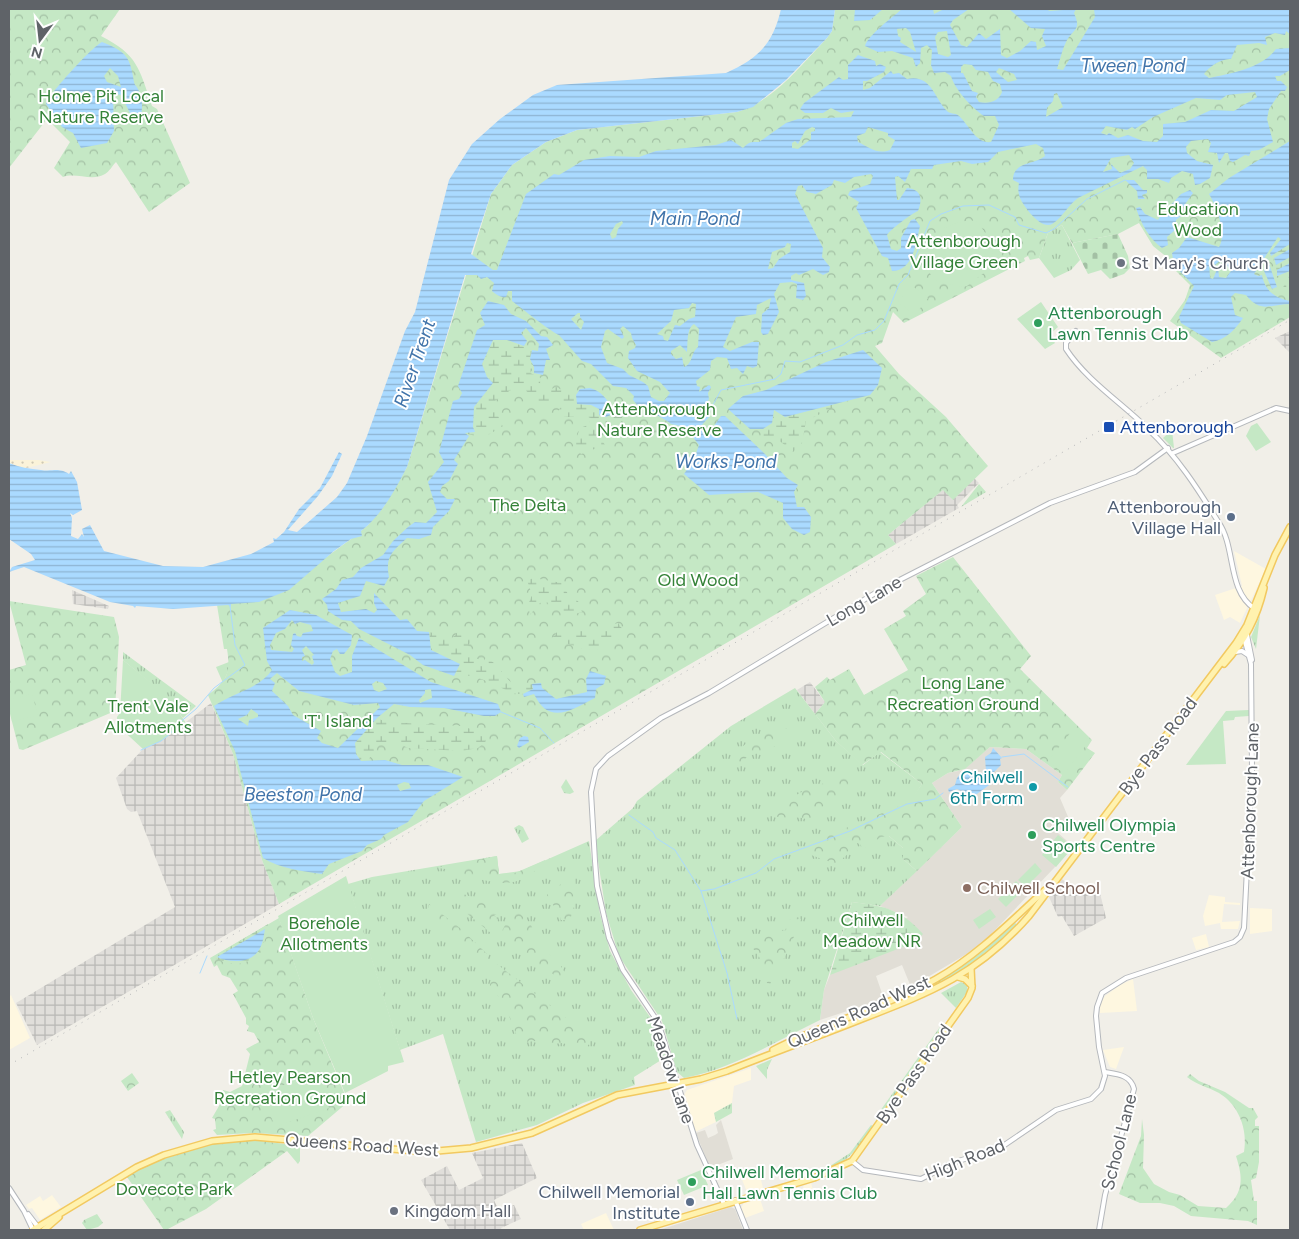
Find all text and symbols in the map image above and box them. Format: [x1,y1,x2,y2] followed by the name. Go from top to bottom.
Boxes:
[15,15,65,65] north arrow
[29,42,44,62] text: N
[1081,54,1186,77] water label: Tween Pond
[38,85,164,128] park label: Holme Pit Local Nature Reserve
[1157,198,1239,241] park label: Education Wood
[650,207,741,230] water label: Main Pond
[907,230,1021,273] park label: Attenborough Village Green
[1131,252,1269,274] place label: St Mary's Church
[1115,257,1127,269] marker: St Mary's Church
[1048,302,1188,345] place label: Attenborough Lawn Tennis Club
[389,315,441,410] water label: River Trent
[1032,317,1044,329] marker: Attenborough Lawn Tennis Club
[597,398,722,441] park label: Attenborough Nature Reserve
[1120,416,1234,438] place label: Attenborough
[1102,420,1116,434] marker: Attenborough
[675,450,778,473] water label: Works Pond
[490,494,566,516] park label: The Delta
[1107,496,1221,539] place label: Attenborough Village Hall
[1225,511,1237,523] marker: Attenborough Village Hall
[658,569,738,591] park label: Old Wood
[822,571,906,631] street label: Long Lane
[887,672,1039,715] park label: Long Lane Recreation Ground
[1114,693,1202,799] street label: Bye Pass Road
[104,695,192,738] park label: Trent Vale Allotments
[304,710,372,732] park label: 'T' Island
[1236,722,1264,880] street label: Attenborough Lane
[950,766,1023,809] place label: Chilwell 6th Form
[1027,781,1039,793] marker: Chilwell 6th Form
[244,783,363,806] water label: Beeston Pond
[1042,814,1176,857] place label: Chilwell Olympia Sports Centre
[1026,829,1038,841] marker: Chilwell Olympia Sports Centre
[977,877,1100,899] place label: Chilwell School
[961,882,973,894] marker: Chilwell School
[823,909,921,952] park label: Chilwell Meadow NR
[280,912,368,955] park label: Borehole Allotments
[784,971,934,1053] street label: Queens Road West
[642,1013,700,1127] street label: Meadow Lane
[872,1020,956,1128] street label: Bye Pass Road
[214,1066,366,1109] park label: Hetley Pearson Recreation Ground
[1096,1091,1142,1192] street label: School Lane
[284,1129,440,1161] street label: Queens Road West
[922,1134,1008,1186] street label: High Road
[702,1161,877,1204] place label: Chilwell Memorial Hall Lawn Tennis Club
[686,1176,698,1188] marker: Chilwell Memorial Hall Lawn Tennis Club
[115,1178,233,1200] park label: Dovecote Park
[539,1181,680,1224] place label: Chilwell Memorial Institute
[684,1196,696,1208] marker: Chilwell Memorial Institute
[404,1200,511,1222] place label: Kingdom Hall
[388,1205,400,1217] marker: Kingdom Hall

